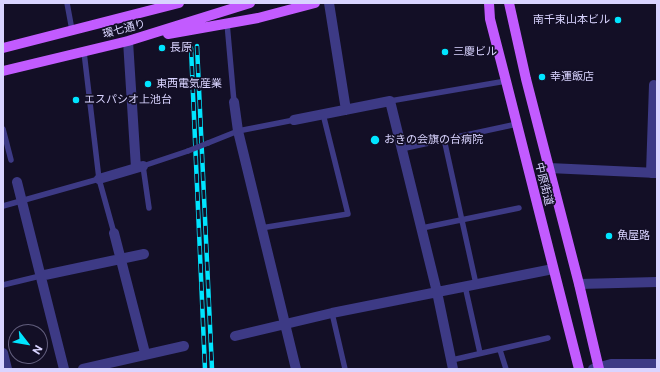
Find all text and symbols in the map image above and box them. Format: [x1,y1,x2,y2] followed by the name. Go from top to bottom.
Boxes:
[533,13,610,27] place label: 南千束山本ビル
[613,15,623,25] marker: 南千束山本ビル
[101,17,147,41] street label: 環七通り
[170,41,192,55] place label: 長原
[157,43,167,53] marker: 長原
[453,45,497,59] place label: 三慶ビル
[440,47,450,57] marker: 三慶ビル
[550,70,594,84] place label: 幸運飯店
[537,72,547,82] marker: 幸運飯店
[156,77,222,91] place label: 東西電気産業
[143,79,153,89] marker: 東西電気産業
[84,93,172,107] place label: エスパシオ上池台
[71,95,81,105] marker: エスパシオ上池台
[384,133,483,147] place label: おきの会旗の台病院
[369,134,381,146] marker: おきの会旗の台病院
[532,161,556,207] street label: 中原街道
[617,229,650,243] place label: 魚屋路
[604,231,614,241] marker: 魚屋路
[8,324,48,364] north arrow
[30,343,45,356] text: N

